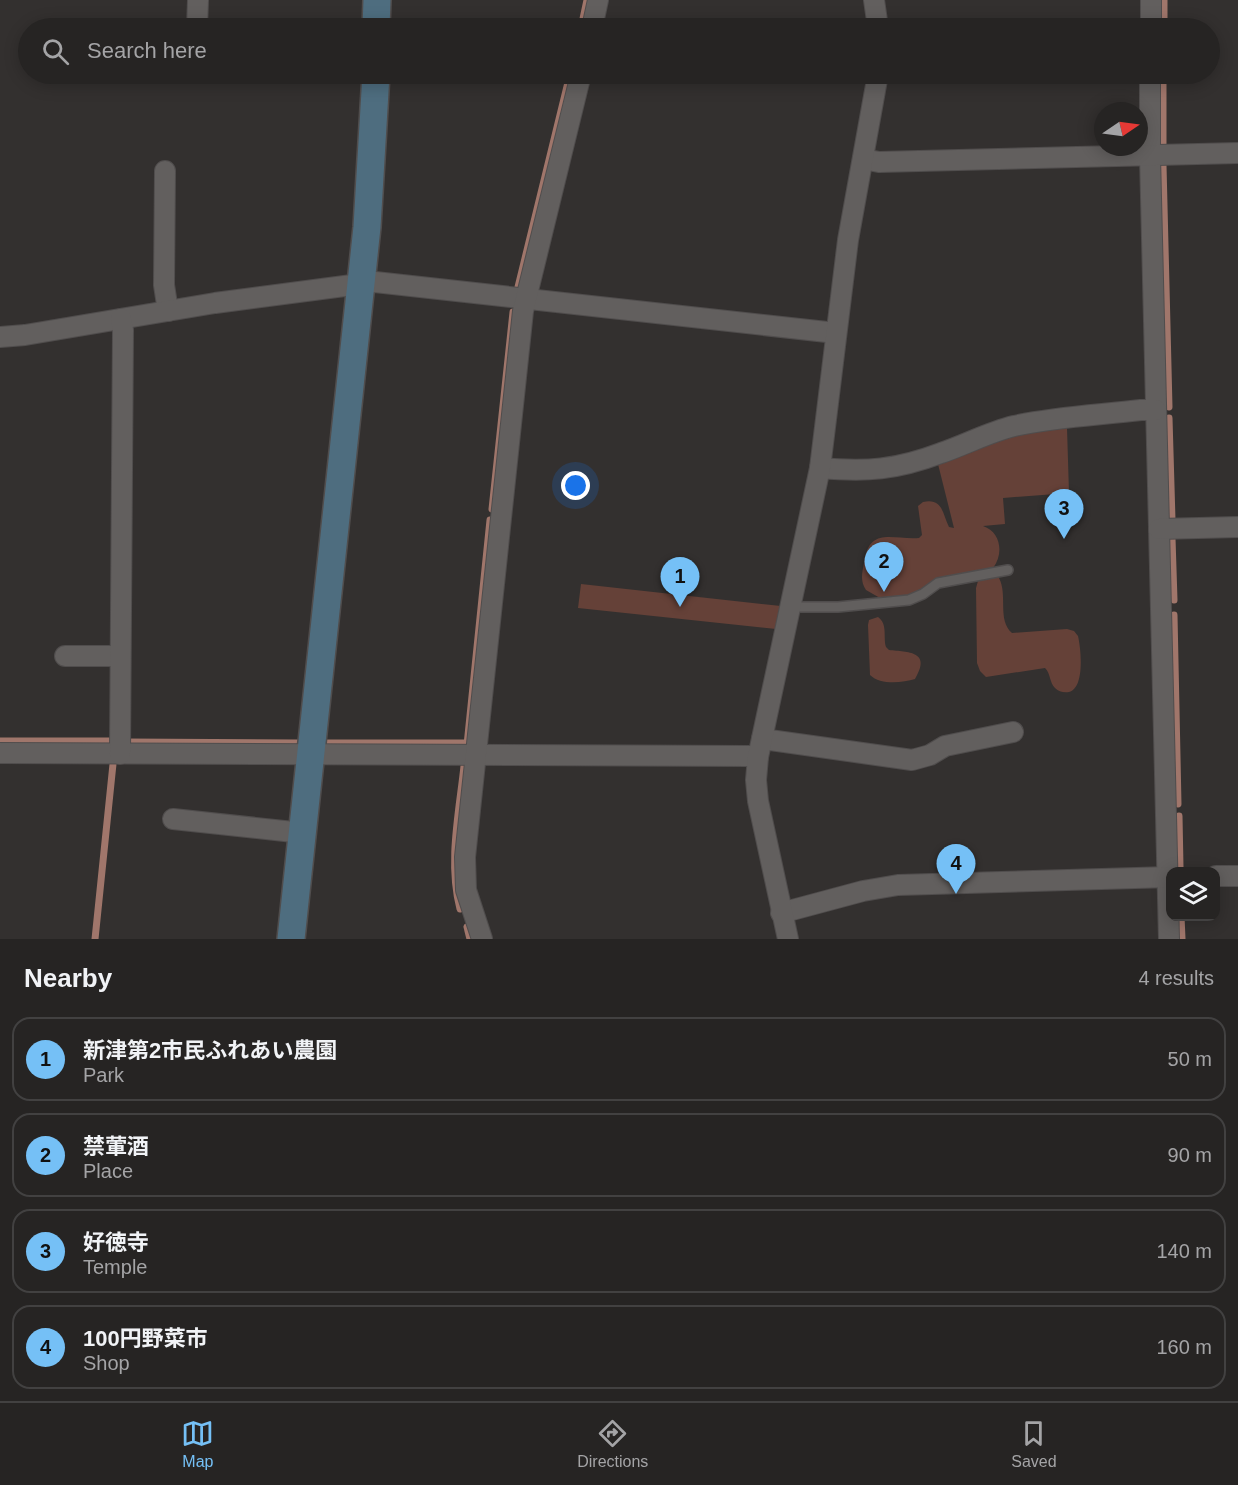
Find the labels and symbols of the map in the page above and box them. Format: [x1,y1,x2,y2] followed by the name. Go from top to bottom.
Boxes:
[1094,102,1148,156] north arrow
[561,471,590,500] your location
[1044,490,1084,539] pin: 3
[864,542,904,592] pin: 2
[660,558,700,607] pin: 1
[936,844,976,894] pin: 4

